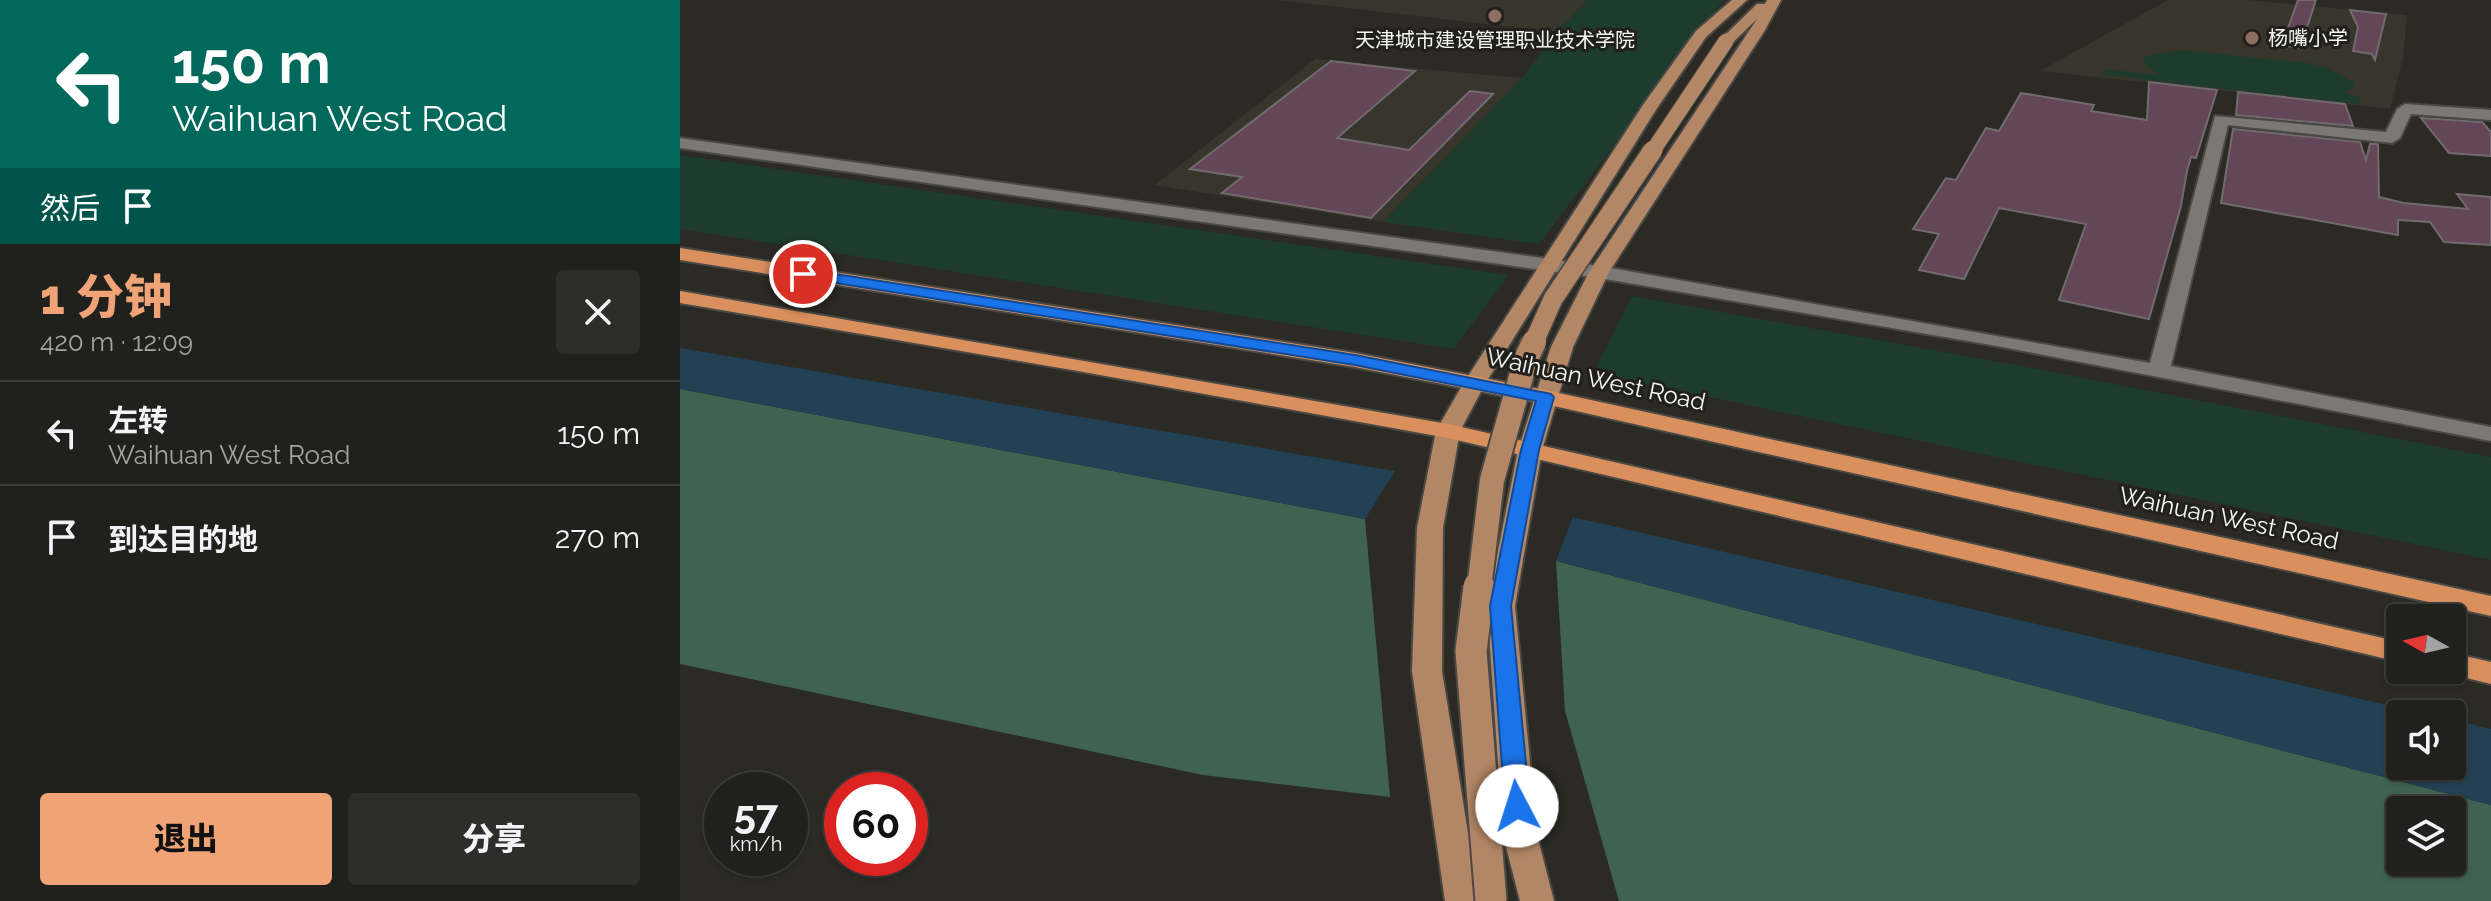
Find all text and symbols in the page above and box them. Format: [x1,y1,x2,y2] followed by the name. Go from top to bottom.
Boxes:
[1486,7,1504,25] marker: 天津城市建设管理职业技术学院
[2268,26,2348,50] place label: 杨嘴小学
[1355,28,1635,52] place label: 天津城市建设管理职业技术学院
[2243,29,2261,47] marker: 杨嘴小学
[172,30,331,96] text: 150 m
[40,32,144,136] icon: left
[172,97,508,139] text: Waihuan West Road
[116,184,160,228] icon: arrive
[40,191,100,226] text: 然后
[769,240,837,308] pin
[781,252,825,296] icon: arrive
[40,269,172,325] text: 1 分钟
[556,270,640,354] button: close
[40,327,193,357] text: 420 m · 12:09
[1484,342,1708,416] street label: Waihuan West Road
[108,403,168,438] text: 左转
[40,411,84,455] icon: left
[557,416,640,451] text: 150 m
[108,440,350,470] text: Waihuan West Road
[2117,481,2341,555] street label: Waihuan West Road
[40,515,84,559] icon: arrive
[555,520,640,555] text: 270 m
[108,522,258,557] text: 到达目的地
[2386,604,2466,684] north arrow
[2386,604,2466,876] map controls
[2386,700,2466,780] button: sound
[1475,764,1559,848] position arrow
[824,772,928,876] speed limit sign: 60
[734,790,778,837] text: 57
[40,793,332,885] button: 退出
[348,793,640,885] button: 分享
[2386,796,2466,876] button: layers
[730,832,782,856] text: km/h

